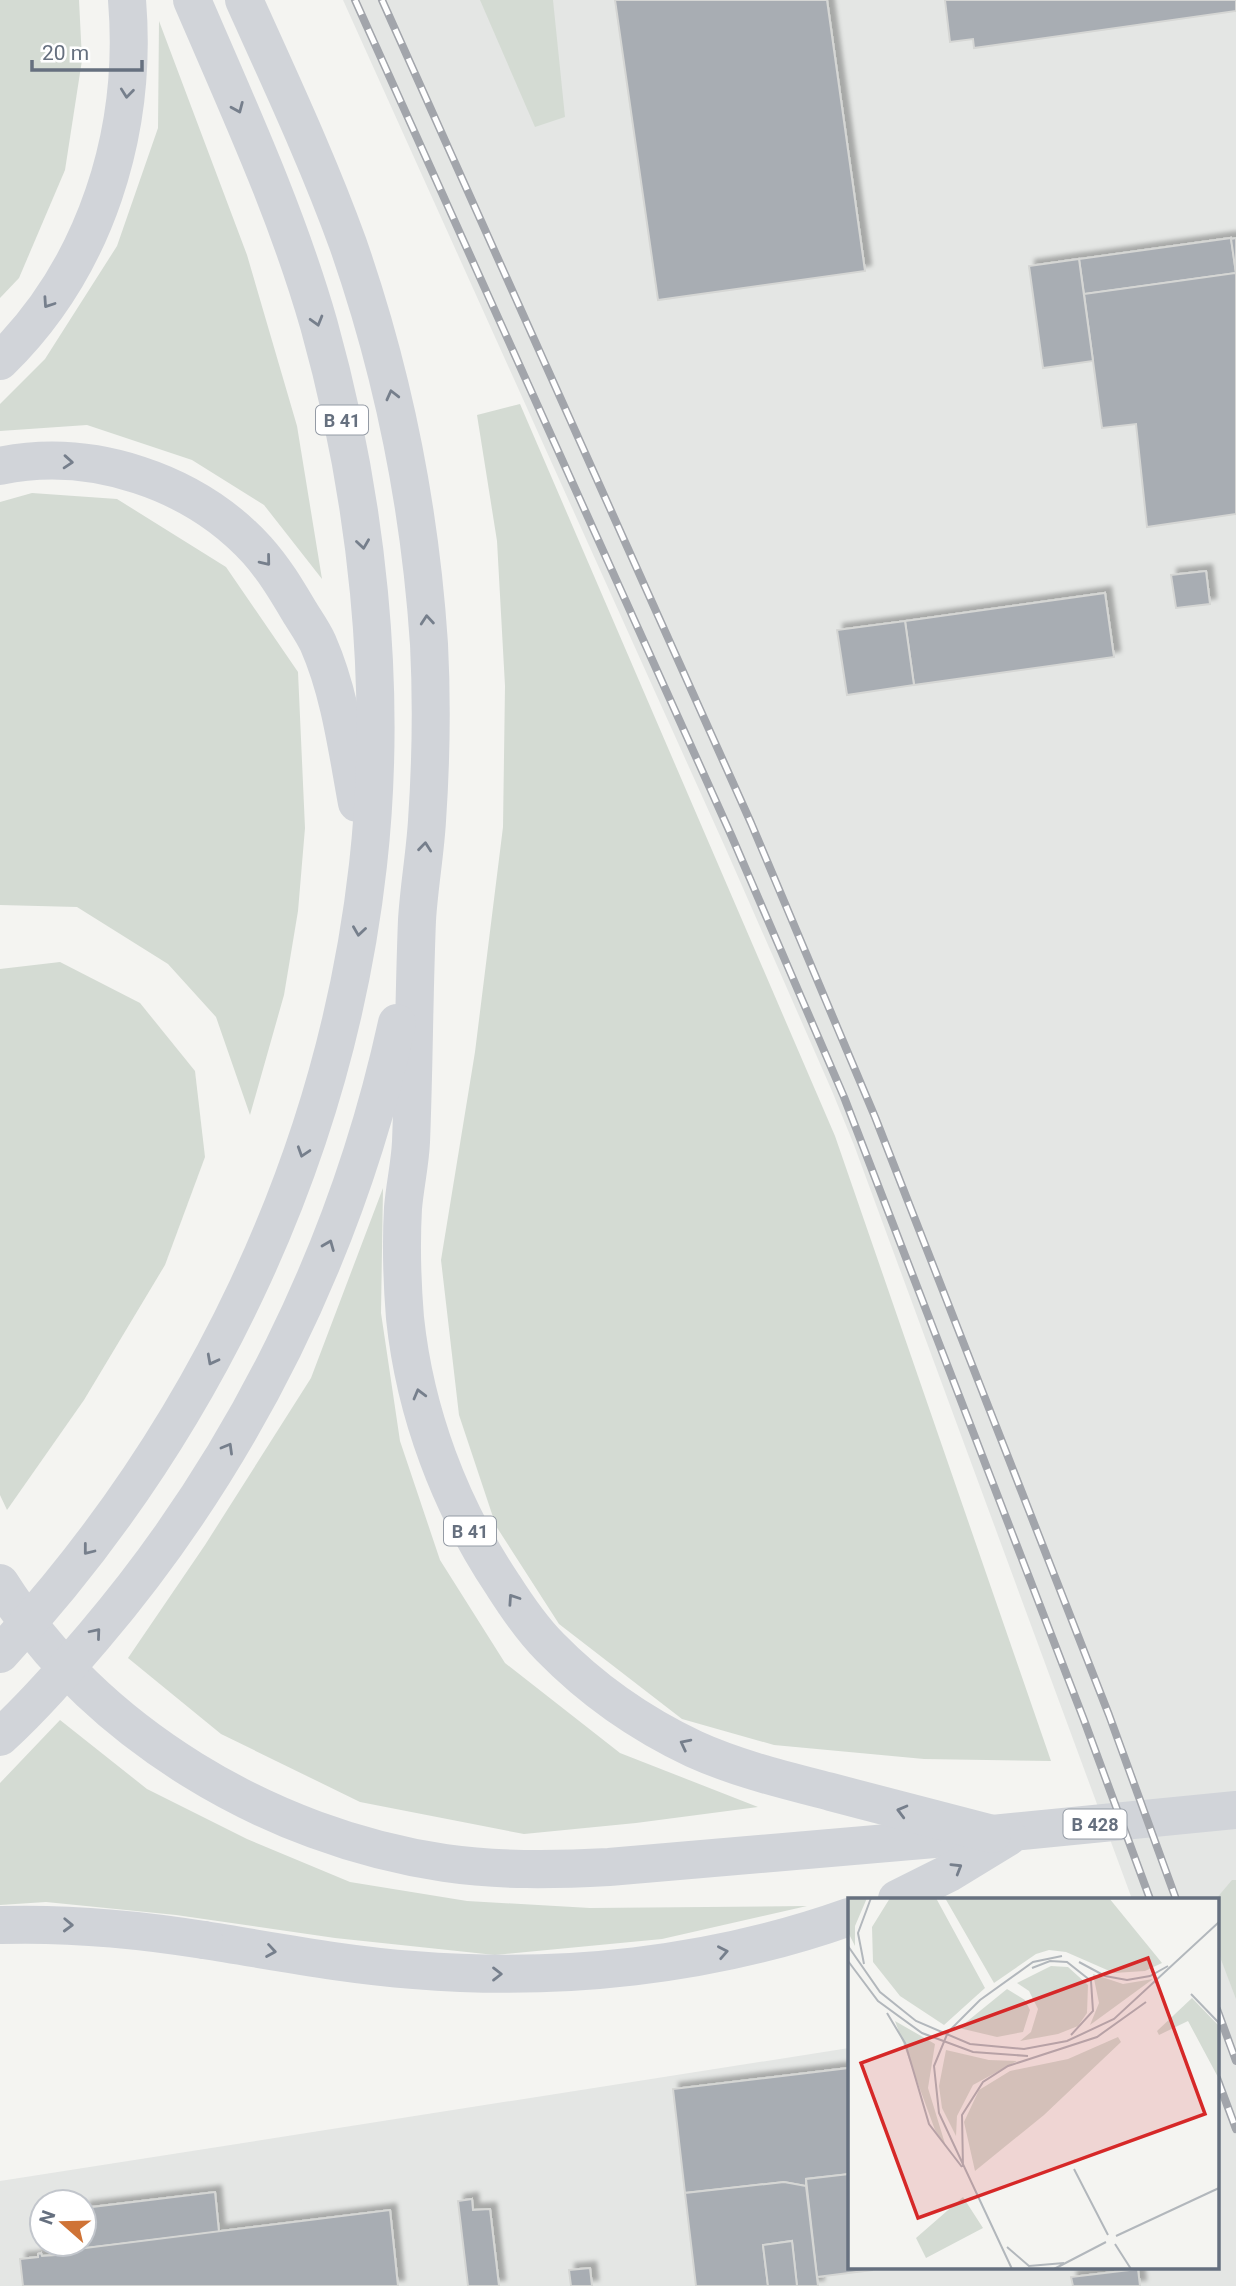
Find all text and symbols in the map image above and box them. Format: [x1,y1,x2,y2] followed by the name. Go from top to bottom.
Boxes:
[32,28,142,72] scale bar
[42,41,89,65] text: 20 m
[120,87,135,98] one-way arrow
[230,101,244,113] one-way arrow
[44,295,56,308] one-way arrow
[309,315,324,327] one-way arrow
[386,389,400,401] one-way arrow
[316,406,368,434] road number: B 41
[63,454,74,469] one-way arrow
[355,538,370,549] one-way arrow
[257,553,270,565] one-way arrow
[420,614,435,625] one-way arrow
[417,841,432,853] one-way arrow
[351,925,366,937] one-way arrow
[297,1145,311,1157] one-way arrow
[321,1239,335,1251] one-way arrow
[207,1353,220,1365] one-way arrow
[413,1388,427,1400] one-way arrow
[220,1443,233,1456] one-way arrow
[444,1516,496,1546] road number: B 41
[84,1543,97,1555] one-way arrow
[509,1594,521,1607] one-way arrow
[88,1629,100,1642] one-way arrow
[680,1738,692,1752] one-way arrow
[896,1805,908,1819] one-way arrow
[1064,1810,1126,1838] road number: B 428
[950,1863,963,1876] one-way arrow
[848,1898,1218,2268] inset map
[63,1918,74,1933] one-way arrow
[266,1943,277,1958] one-way arrow
[717,1945,729,1960] one-way arrow
[493,1966,503,1982] one-way arrow
[28,2188,98,2258] north arrow
[34,2207,61,2228] text: N

